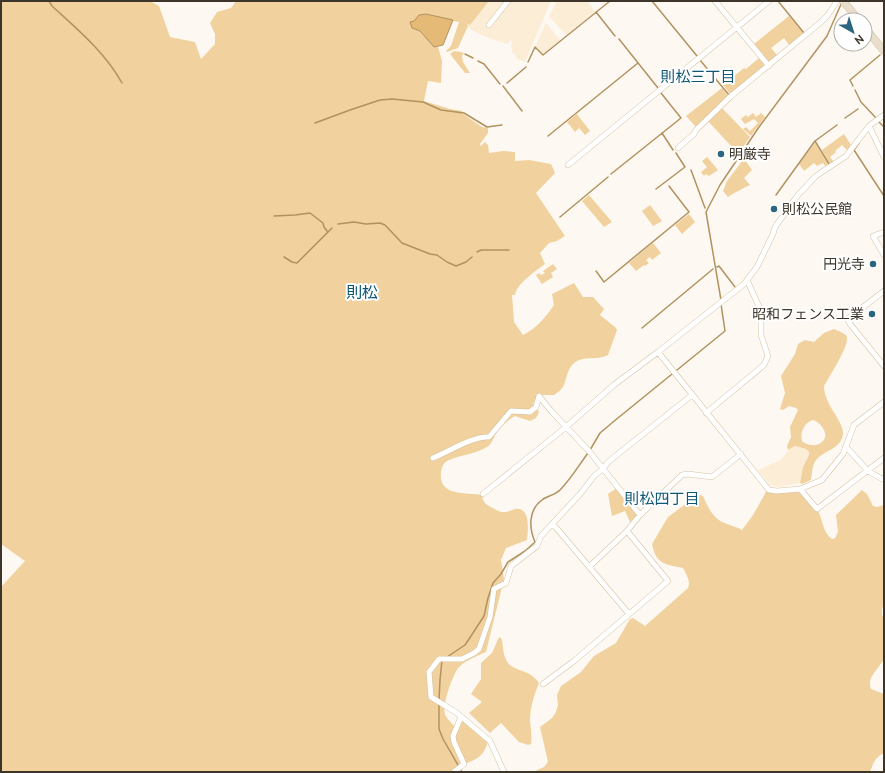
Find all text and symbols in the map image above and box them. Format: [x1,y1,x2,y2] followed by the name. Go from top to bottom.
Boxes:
[833,12,873,52] north arrow
[852,33,866,47] text: N
[660,68,736,85] district label: 則松三丁目
[729,146,771,162] place label: 明厳寺
[716,149,726,159] marker: 明厳寺
[782,201,852,217] place label: 則松公民館
[769,204,779,214] marker: 則松公民館
[823,256,865,272] place label: 円光寺
[868,259,878,269] marker: 円光寺
[346,283,378,301] district label: 則松
[752,306,864,322] place label: 昭和フェンス工業
[867,309,877,319] marker: 昭和フェンス工業
[624,490,700,507] district label: 則松四丁目

